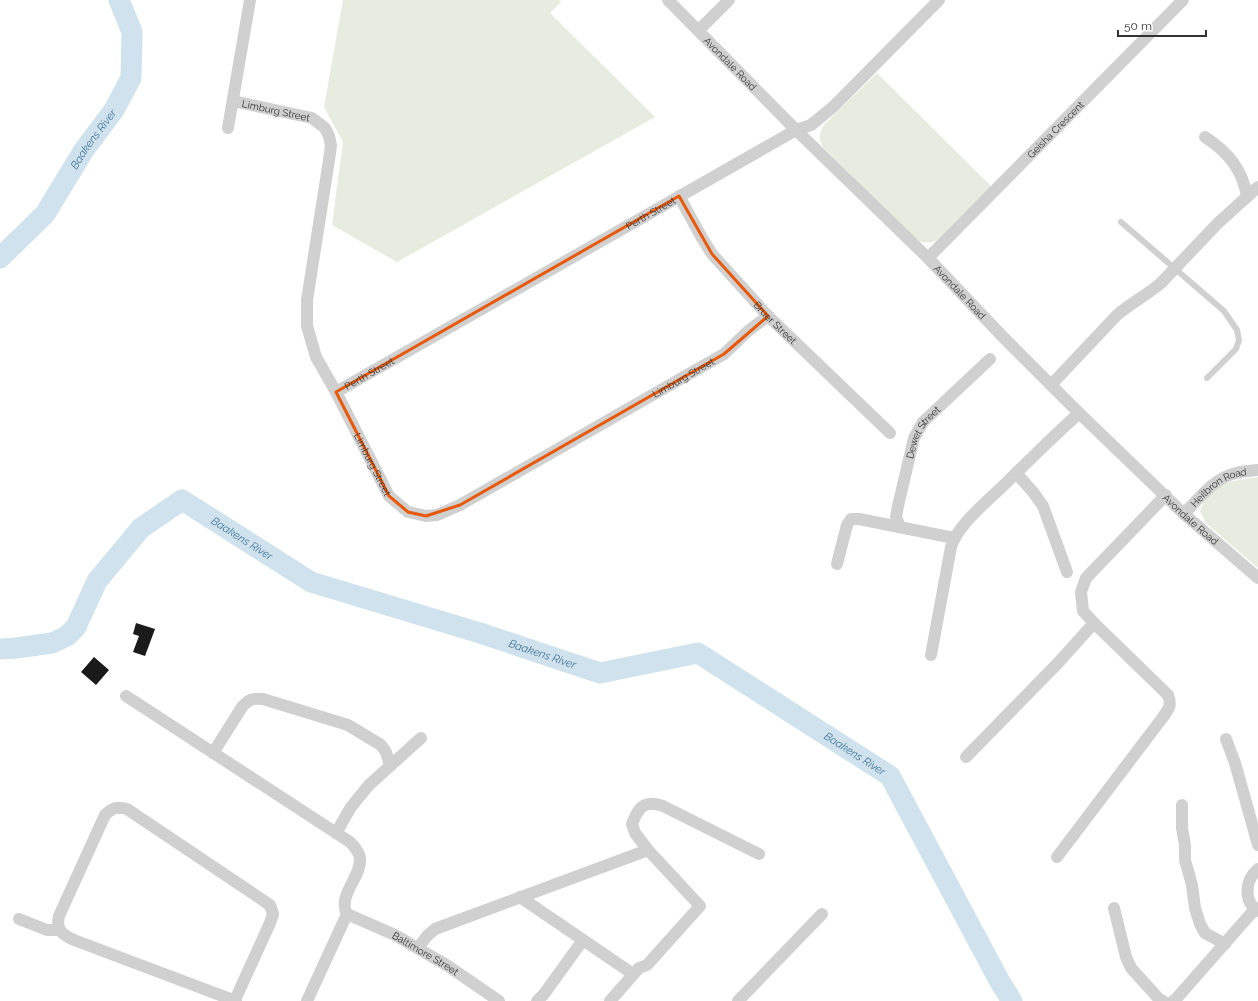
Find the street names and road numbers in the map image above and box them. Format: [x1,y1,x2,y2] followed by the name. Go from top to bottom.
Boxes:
[702,35,759,93] street label: Avondale Road
[241,98,312,124] street label: Limburg Street
[1025,98,1086,160] street label: Geisha Crescent
[624,195,678,232] street label: Perth Street
[932,263,988,321] street label: Avondale Road
[751,299,799,347] street label: Bruer Street
[343,355,396,392] street label: Perth Street
[651,356,717,400] street label: Limburg Street
[904,404,943,460] street label: Dewet Street
[352,431,393,498] street label: Limburg Street
[1188,466,1247,509] street label: Heilbron Road
[1161,492,1220,547] street label: Avondale Road
[390,930,461,978] street label: Baltimore Street

